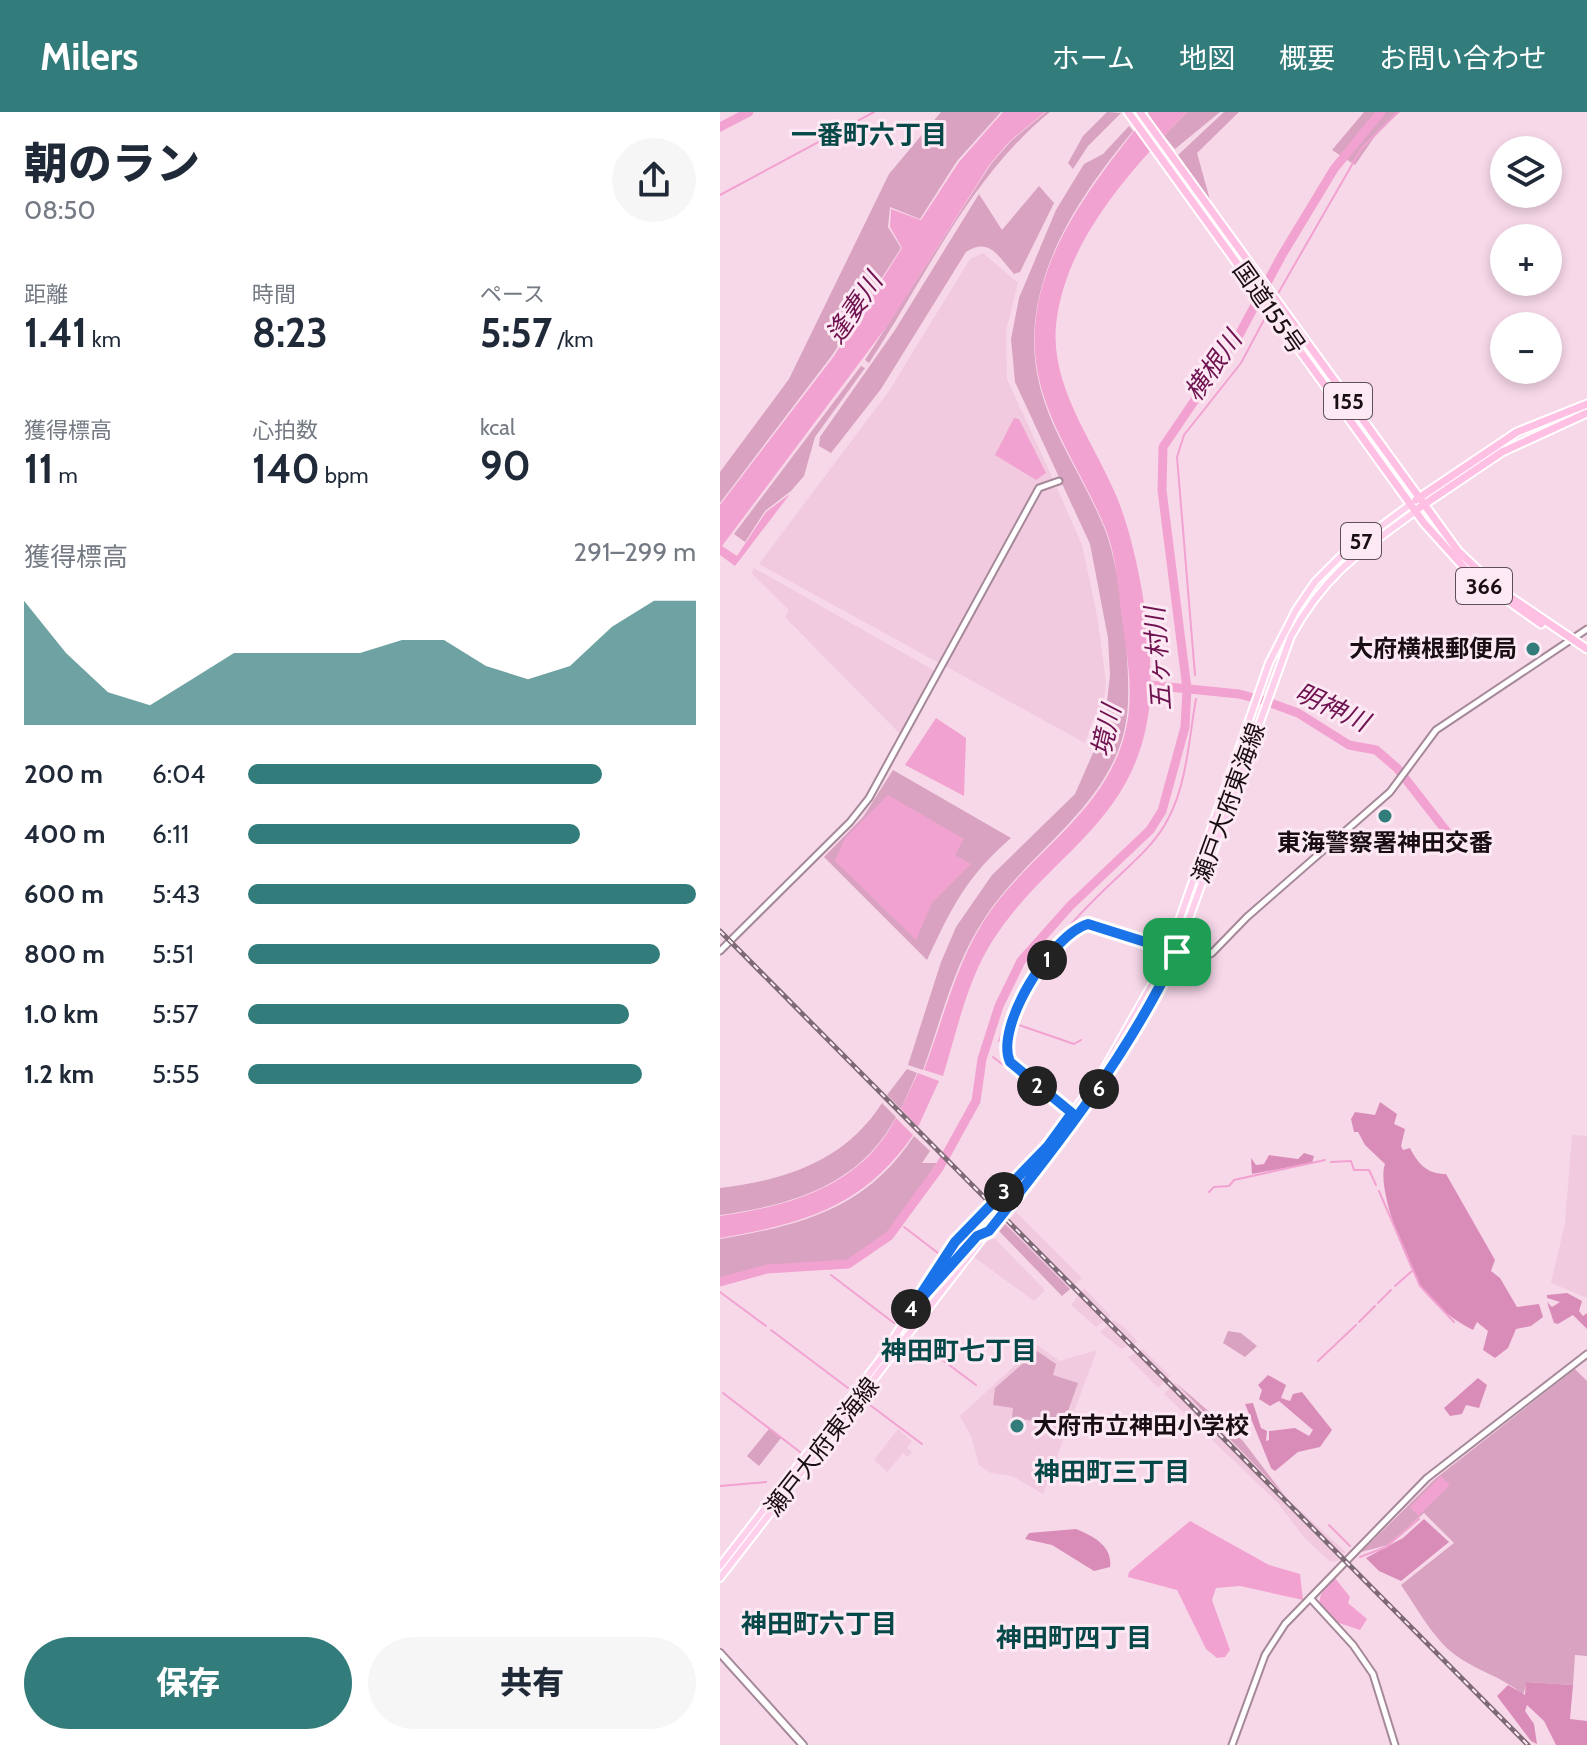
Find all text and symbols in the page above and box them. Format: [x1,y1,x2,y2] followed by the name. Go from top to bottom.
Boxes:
[40,33,138,80] text: Milers
[1052,41,1135,75] text: ホーム
[1179,41,1235,75] text: 地図
[1279,41,1335,75] text: 概要
[1379,41,1547,75] text: お問い合わせ
[791,119,947,151] district label: 一番町六丁目
[1490,136,1562,384] map controls
[1490,136,1562,208] button: layers
[24,137,200,190] text: 朝のラン
[612,138,696,222] button: share
[24,194,96,226] text: 08:50
[1490,224,1562,296] button: +
[1227,256,1312,359] street label: 国道155号
[819,264,891,349] water label: 逢妻川
[24,281,68,308] text: 距離
[252,281,296,308] text: 時間
[480,281,545,308] text: ペース
[24,308,87,357] text: 1.41
[252,308,328,357] text: 8:23
[480,308,552,357] text: 5:57
[1490,312,1562,384] button: −
[1178,322,1250,407] water label: 横根川
[87,326,121,353] text: km
[552,326,593,353] text: /km
[1324,383,1372,419] road number: 155
[480,414,515,441] text: kcal
[24,417,112,444] text: 獲得標高
[252,417,318,444] text: 心拍数
[480,441,531,490] text: 90
[24,444,54,493] text: 11
[252,444,320,493] text: 140
[54,462,78,489] text: m
[320,462,369,489] text: bpm
[1341,523,1381,559] road number: 57
[574,536,696,568] text: 291–299 m
[24,541,128,573] text: 獲得標高
[1456,568,1512,604] road number: 366
[1138,603,1178,712] water label: 五ヶ村川
[1349,634,1517,663] place label: 大府横根郵便局
[1524,640,1542,658] marker: 大府横根郵便局
[1290,676,1377,739] water label: 明神川
[1085,699,1128,760] water label: 境川
[1186,719,1271,887] street label: 瀬戸大府東海線
[24,758,103,790] text: 200 m
[152,758,205,790] text: 6:04
[1376,807,1394,825] marker: 東海警察署神田交番
[24,818,105,850] text: 400 m
[152,818,189,850] text: 6:11
[1277,828,1493,857] place label: 東海警察署神田交番
[24,878,104,910] text: 600 m
[152,878,201,910] text: 5:43
[1143,918,1211,986] pin
[1155,930,1199,974] icon: arrive
[24,938,105,970] text: 800 m
[152,938,194,970] text: 5:51
[1027,940,1067,980] pin: 1
[1043,946,1051,973] text: 1
[24,998,99,1030] text: 1.0 km
[152,998,199,1030] text: 5:57
[24,1058,94,1090] text: 1.2 km
[152,1058,200,1090] text: 5:55
[1017,1066,1057,1106] pin: 2
[1079,1069,1119,1109] pin: 6
[1031,1072,1043,1099] text: 2
[1093,1075,1105,1102] text: 6
[984,1172,1024,1212] pin: 3
[998,1178,1010,1205] text: 3
[891,1289,931,1329] pin: 4
[904,1295,918,1322] text: 4
[881,1335,1037,1367] district label: 神田町七丁目
[758,1372,885,1522] street label: 瀬戸大府東海線
[1033,1411,1249,1440] place label: 大府市立神田小学校
[1008,1417,1026,1435] marker: 大府市立神田小学校
[1034,1456,1190,1488] district label: 神田町三丁目
[741,1608,897,1640] district label: 神田町六丁目
[996,1622,1152,1654] district label: 神田町四丁目
[24,1637,352,1729] button: 保存
[368,1637,696,1729] button: 共有

